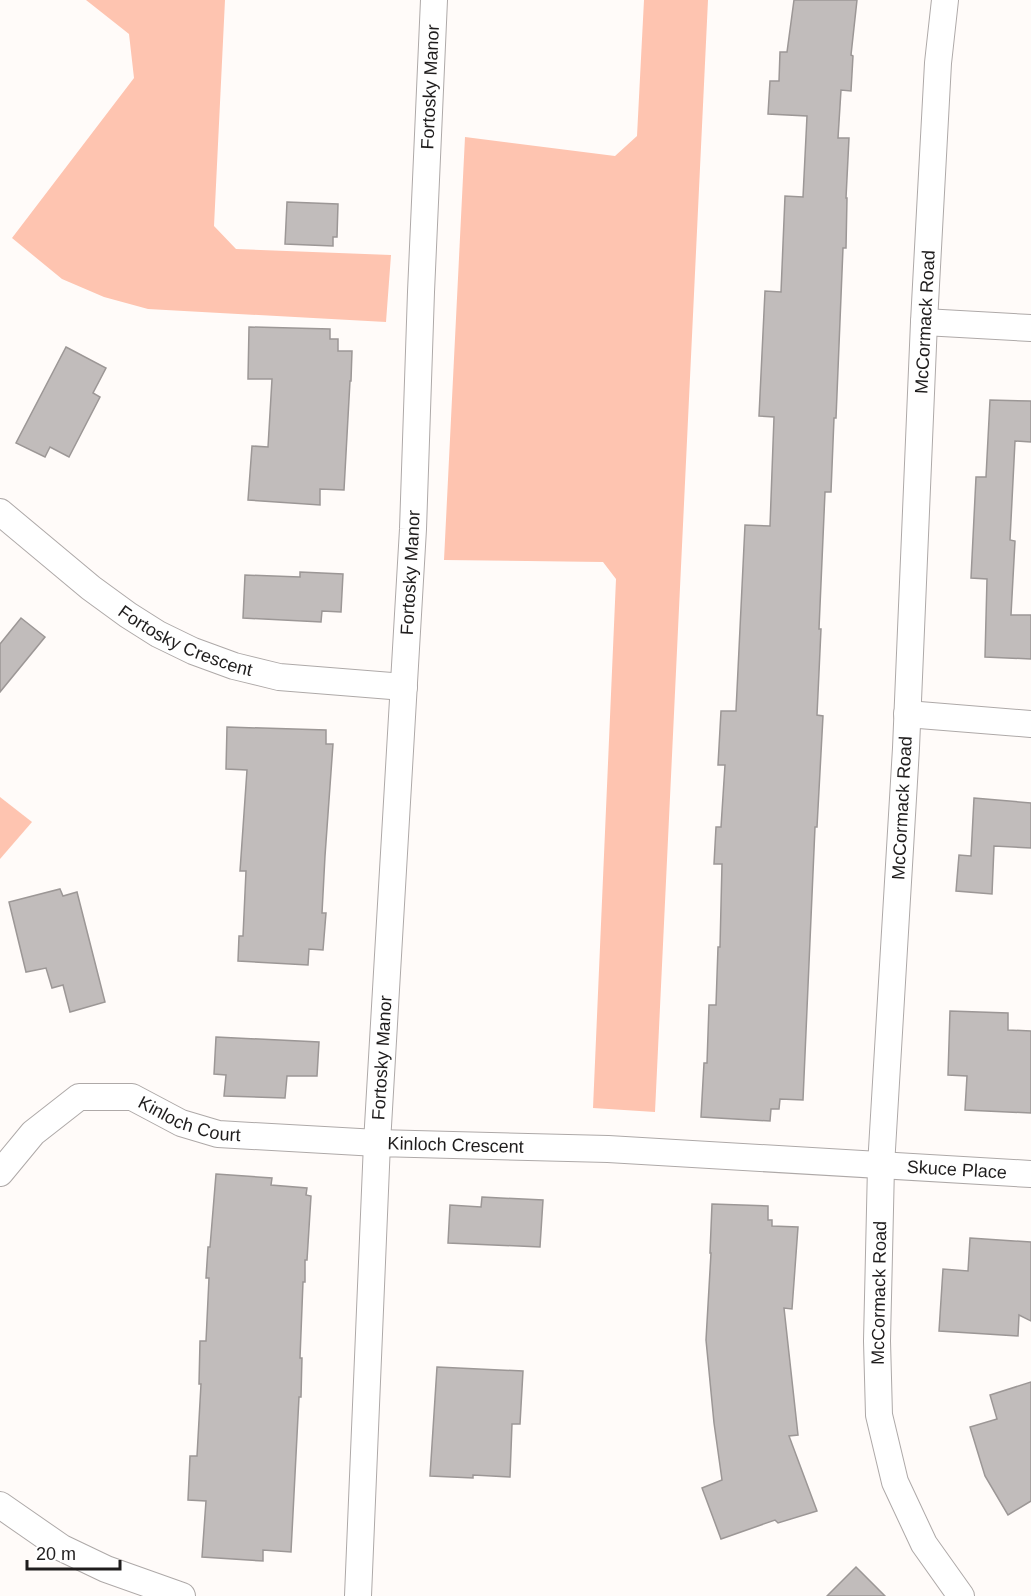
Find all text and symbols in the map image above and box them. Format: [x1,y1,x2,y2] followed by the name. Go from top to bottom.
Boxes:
[417,24,443,150] street label: Fortosky Manor
[911,250,939,394] street label: McCormack Road
[397,510,424,636] street label: Fortosky Manor
[114,601,254,680] street label: Fortosky Crescent
[888,736,916,880] street label: McCormack Road
[368,995,396,1121] street label: Fortosky Manor
[135,1092,241,1145] street label: Kinloch Court
[387,1133,524,1157] street label: Kinloch Crescent
[906,1157,1007,1183] street label: Skuce Place
[868,1221,890,1365] street label: McCormack Road
[27,1533,120,1571] scale bar
[36,1544,76,1564] text: 20 m

